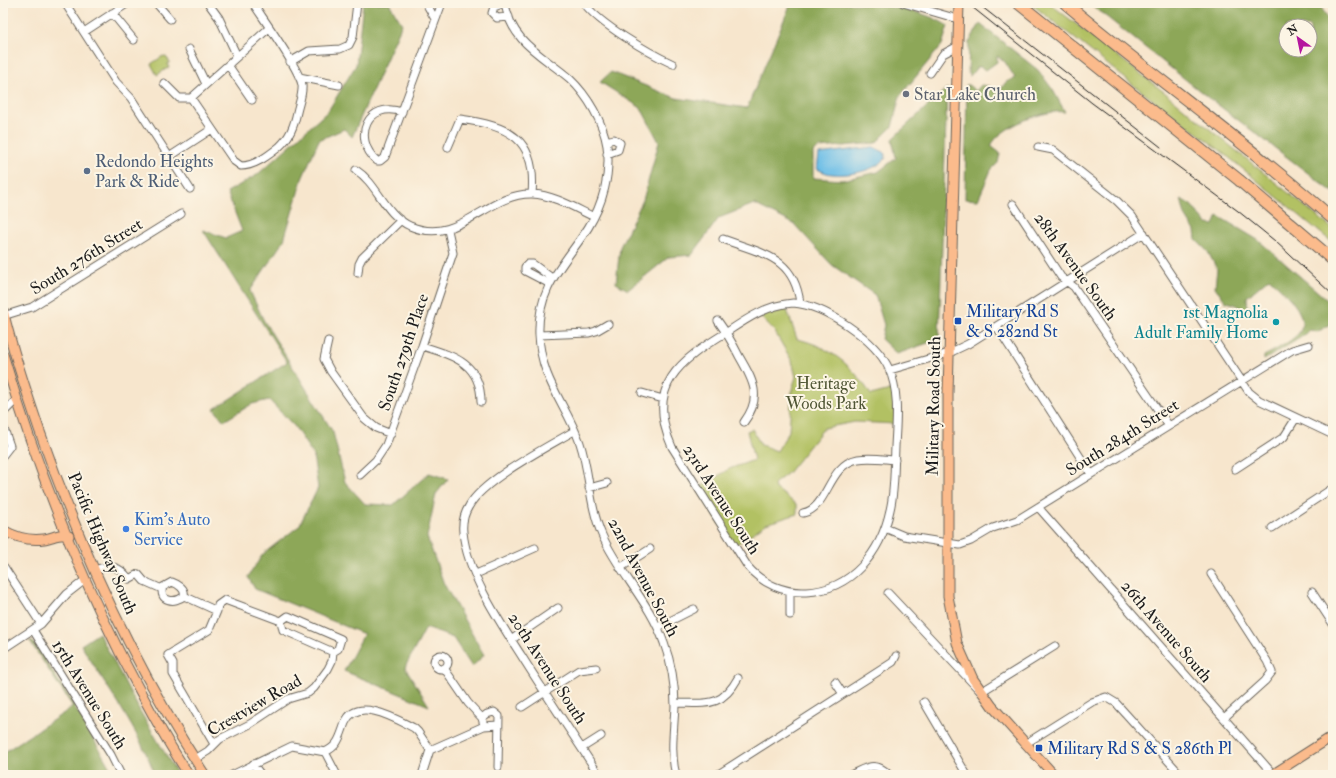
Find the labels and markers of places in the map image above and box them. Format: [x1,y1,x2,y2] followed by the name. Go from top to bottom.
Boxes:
[914,84,1036,105] place label: Star Lake Church
[901,89,911,99] marker: Star Lake Church
[95,151,214,192] place label: Redondo Heights Park & Ride
[82,166,92,176] marker: Redondo Heights Park & Ride
[966,301,1059,342] place label: Military Rd S & S 282nd St
[1133,302,1269,344] place label: 1st Magnolia Adult Family Home
[953,316,963,326] marker: Military Rd S & S 282nd St
[1271,317,1281,327] marker: 1st Magnolia Adult Family Home
[134,509,210,550] place label: Kim's Auto Service
[121,524,131,534] marker: Kim's Auto Service
[1047,738,1233,760] place label: Military Rd S & S 286th Pl
[1034,743,1044,753] marker: Military Rd S & S 286th Pl

